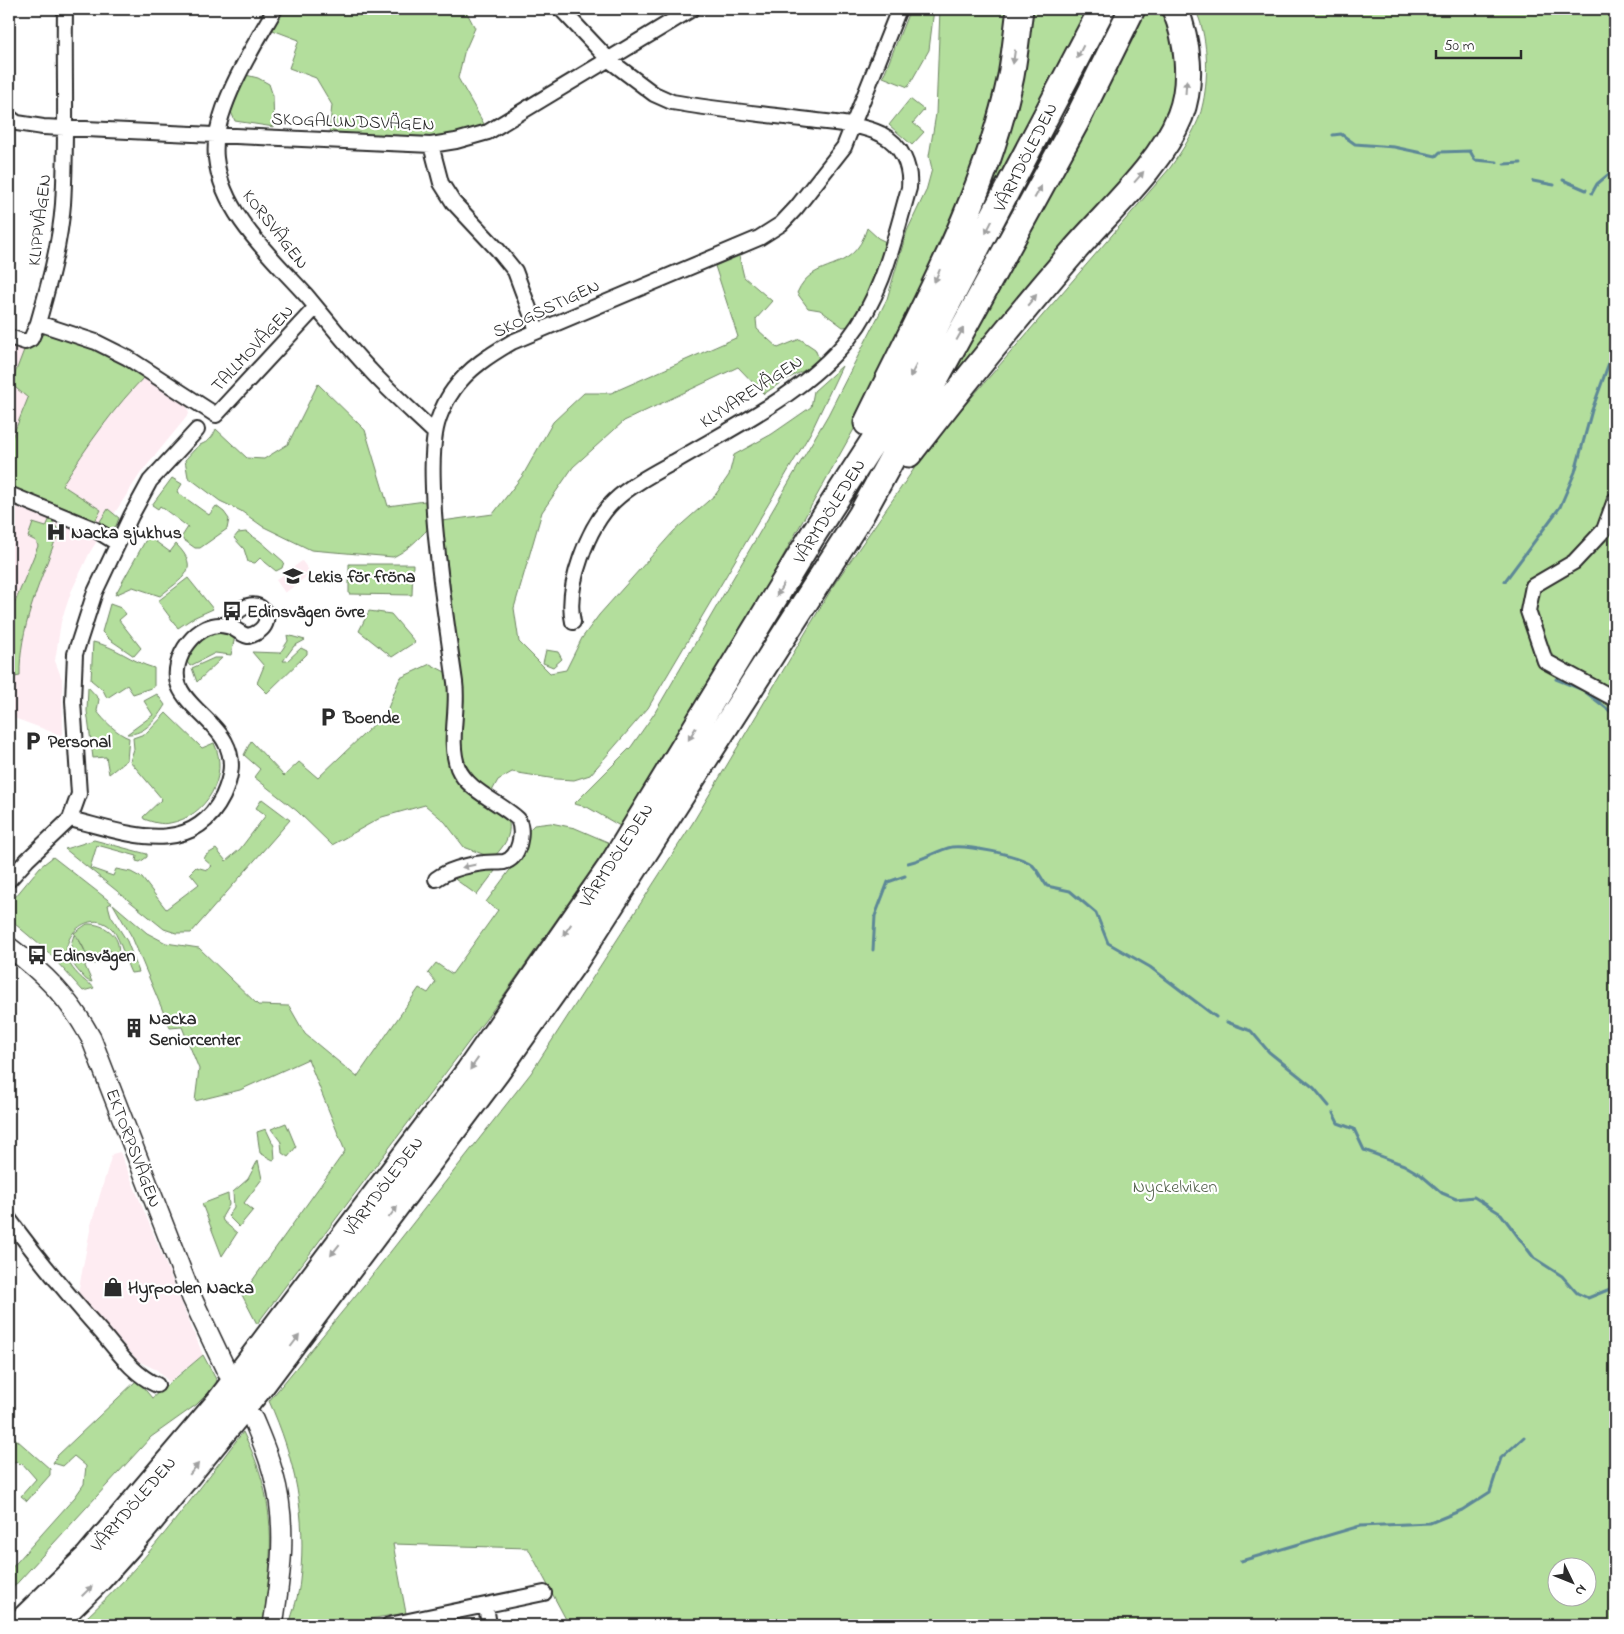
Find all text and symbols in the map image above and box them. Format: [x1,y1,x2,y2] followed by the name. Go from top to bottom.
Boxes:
[1436,28,1522,60] scale bar
[1444,35,1475,57] text: 50 m
[1076,45,1084,59] one-way arrow
[1009,49,1017,65] one-way arrow
[1182,78,1190,94] one-way arrow
[988,99,1065,218] street label: VÄRMDÖLEDEN
[271,107,435,139] street label: SKOGALUNDSVÄGEN
[1133,171,1144,184] one-way arrow
[22,173,60,268] street label: KLIPPVÄGEN
[235,185,314,276] street label: KORSVÄGEN
[1034,185,1042,199] one-way arrow
[985,220,993,235] one-way arrow
[933,269,941,283] one-way arrow
[489,274,605,346] street label: SKOGSSTIGEN
[1027,294,1038,307] one-way arrow
[206,300,301,399] street label: TALLMOVÄGEN
[956,327,964,342] one-way arrow
[696,350,809,436] street label: KLYVAREVÄGEN
[909,364,917,378] one-way arrow
[788,455,873,570] street label: VÄRMDÖLEDEN
[45,521,67,543] hospital icon: Nacka sjukhus
[71,521,182,547] place label: Nacka sjukhus
[282,565,304,587] school or university icon: Lekis för fröna
[308,565,416,591] place label: Lekis för fröna
[775,583,784,596] one-way arrow
[221,600,243,622] bus stop icon: Edinsvägen övre
[247,600,366,627] place label: Edinsvägen övre
[317,706,339,728] parking icon: Boende
[342,706,401,732] place label: Boende
[687,728,696,741] one-way arrow
[22,730,44,752] parking icon: Personal
[48,730,111,756] place label: Personal
[574,799,661,914] street label: VÄRMDÖLEDEN
[462,862,477,870] one-way arrow
[562,923,572,937] one-way arrow
[26,944,48,966] bus stop icon: Edinsvägen
[52,944,136,971] place label: Edinsvägen
[149,1007,241,1054] place label: Nacka Seniorcenter
[123,1017,145,1039] building icon: Nacka Seniorcenter
[469,1057,479,1071] one-way arrow
[98,1085,167,1212] street label: EKTORPSVÄGEN
[338,1132,431,1243] street label: VÄRMDÖLEDEN
[1133,1175,1217,1201] park label: Nyckelviken
[388,1205,398,1219] one-way arrow
[330,1243,341,1256] one-way arrow
[102,1276,124,1298] shop icon: Hyrpoolen Nacka
[128,1276,254,1303] place label: Hyrpoolen Nacka
[289,1335,300,1348] one-way arrow
[85,1452,183,1560] street label: VÄRMDÖLEDEN
[189,1462,199,1476] one-way arrow
[1546,1556,1596,1606] north arrow
[1570,1579,1591,1600] text: N
[80,1585,92,1597] one-way arrow

